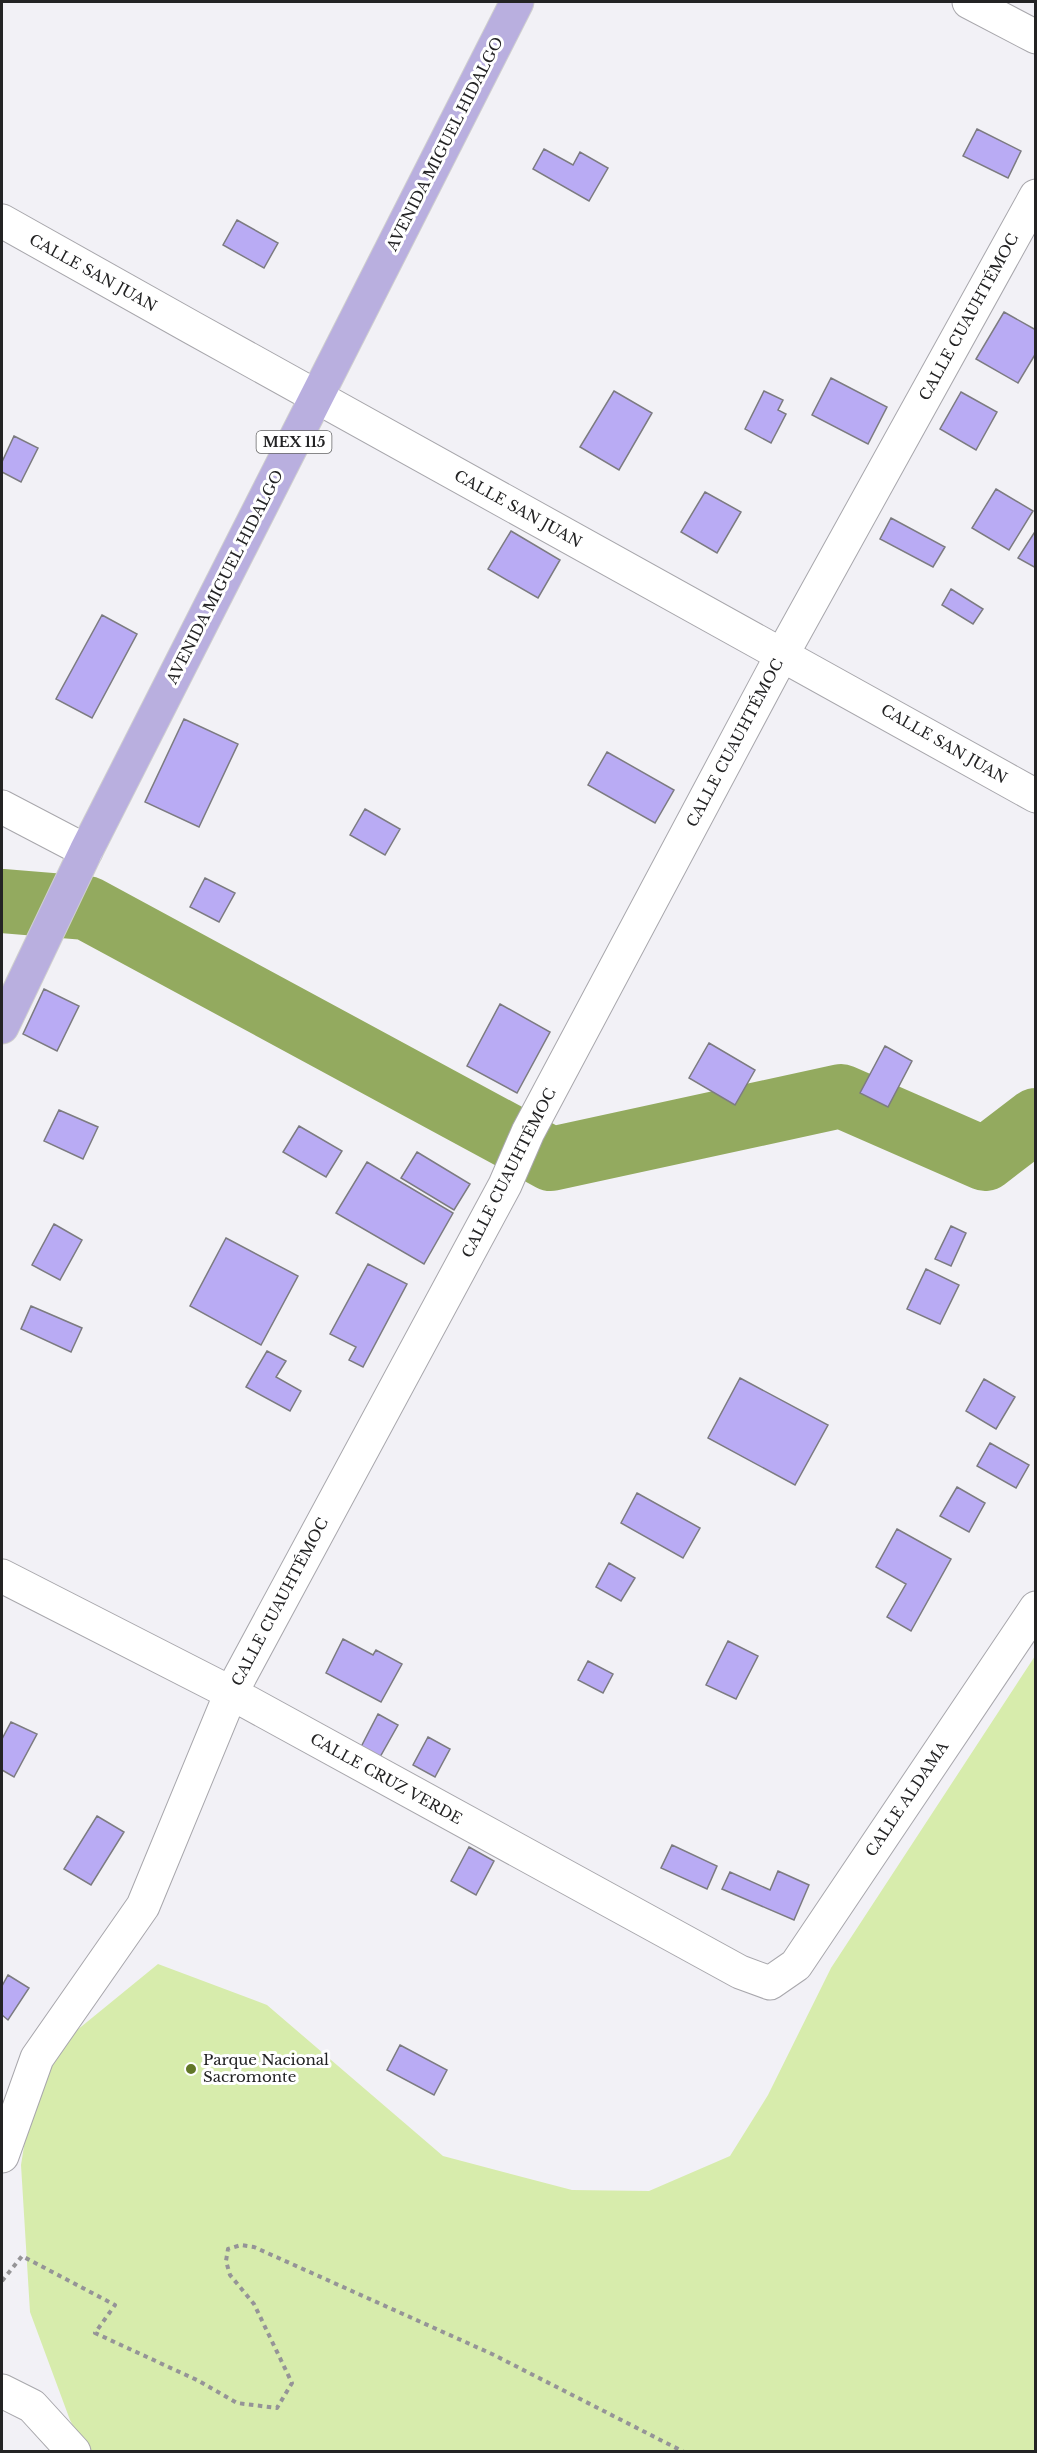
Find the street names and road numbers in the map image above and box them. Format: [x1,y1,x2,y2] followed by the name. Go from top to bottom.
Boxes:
[382,34,507,255] street label: AVENIDA MIGUEL HIDALGO
[26,230,160,315] street label: CALLE SAN JUAN
[915,230,1022,404] street label: CALLE CUAUHTÉMOC
[256,431,332,453] road number: MEX 115
[451,466,585,551] street label: CALLE SAN JUAN
[162,467,287,688] street label: AVENIDA MIGUEL HIDALGO
[682,655,787,830] street label: CALLE CUAUHTÉMOC
[878,700,1011,787] street label: CALLE SAN JUAN
[457,1085,560,1261] street label: CALLE CUAUHTÉMOC
[227,1514,332,1689] street label: CALLE CUAUHTÉMOC
[307,1729,466,1828] street label: CALLE CRUZ VERDE
[861,1737,952,1860] street label: CALLE ALDAMA

